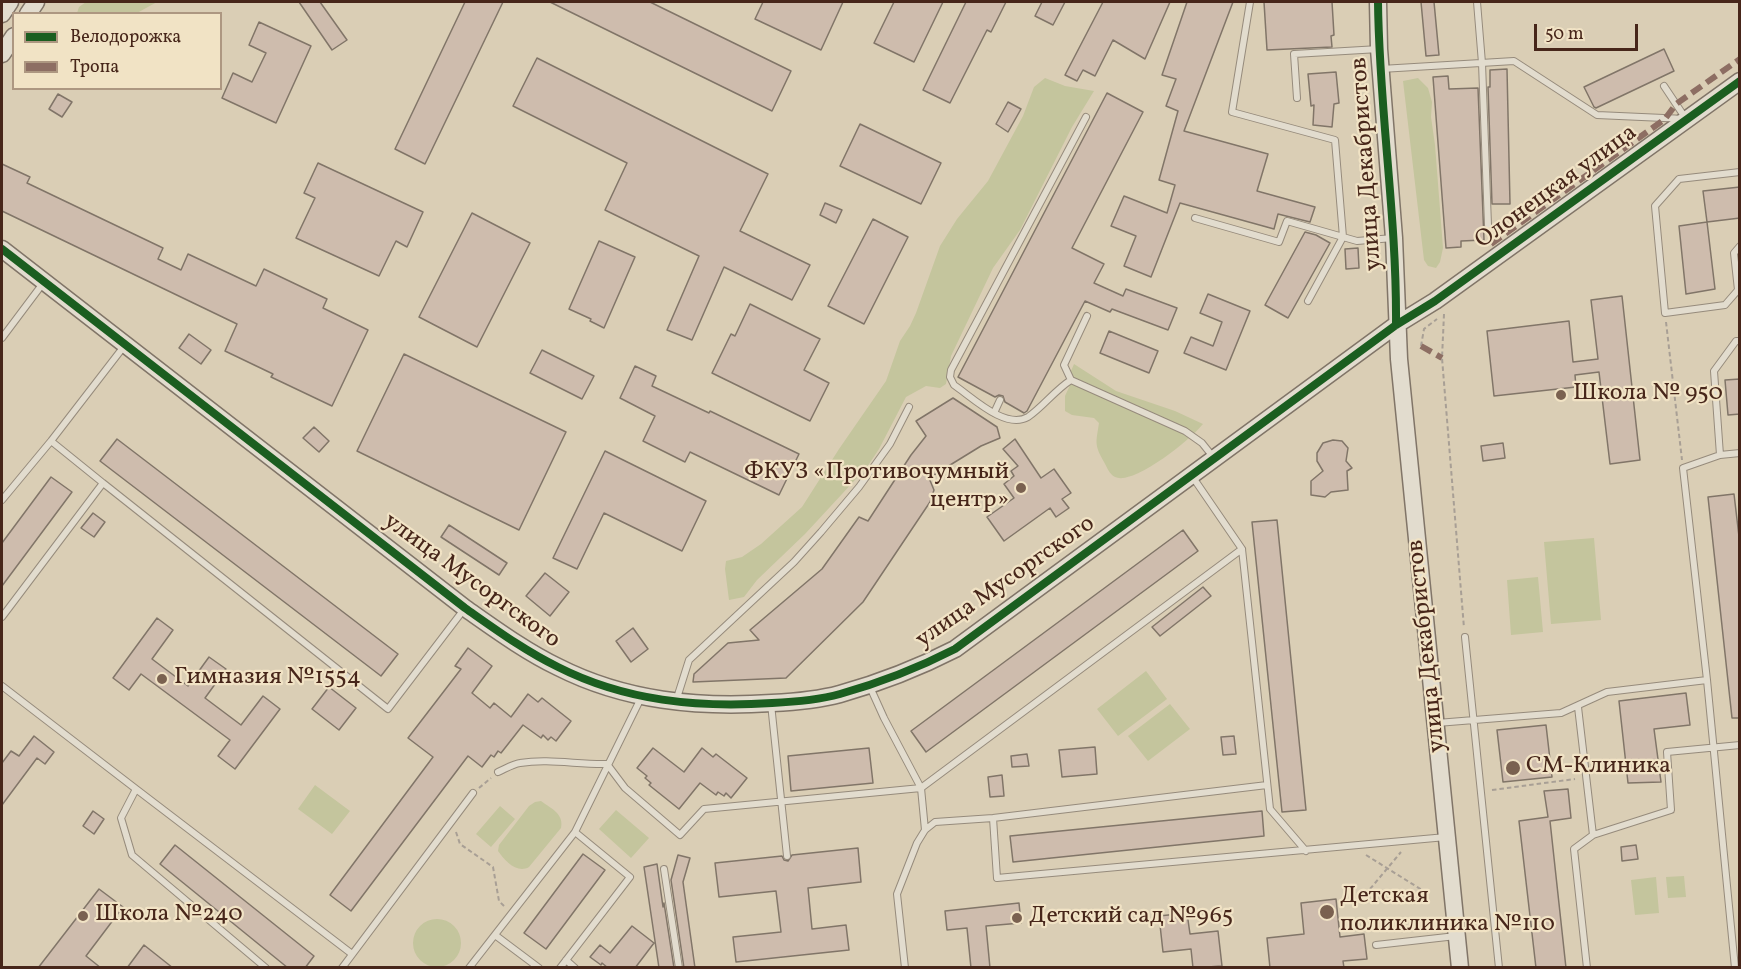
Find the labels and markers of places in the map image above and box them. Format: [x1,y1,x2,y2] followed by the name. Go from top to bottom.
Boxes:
[1573,381,1723,409] place label: Школа № 950
[1554,388,1568,402] marker: Школа № 950
[744,460,1009,516] place label: ФКУЗ «Противочумный центр»
[1014,481,1028,495] marker: ФКУЗ «Противочумный центр»
[174,665,361,693] place label: Гимназия №1554
[155,672,169,686] marker: Гимназия №1554
[1526,754,1671,782] place label: СМ-Клиника
[1504,759,1522,777] marker: СМ-Клиника
[1340,884,1555,940] place label: Детская поликлиника №110
[95,902,243,930] place label: Школа №240
[1318,903,1336,921] marker: Детская поликлиника №110
[1029,904,1233,932] place label: Детский сад №965
[76,909,90,923] marker: Школа №240
[1010,911,1024,925] marker: Детский сад №965

